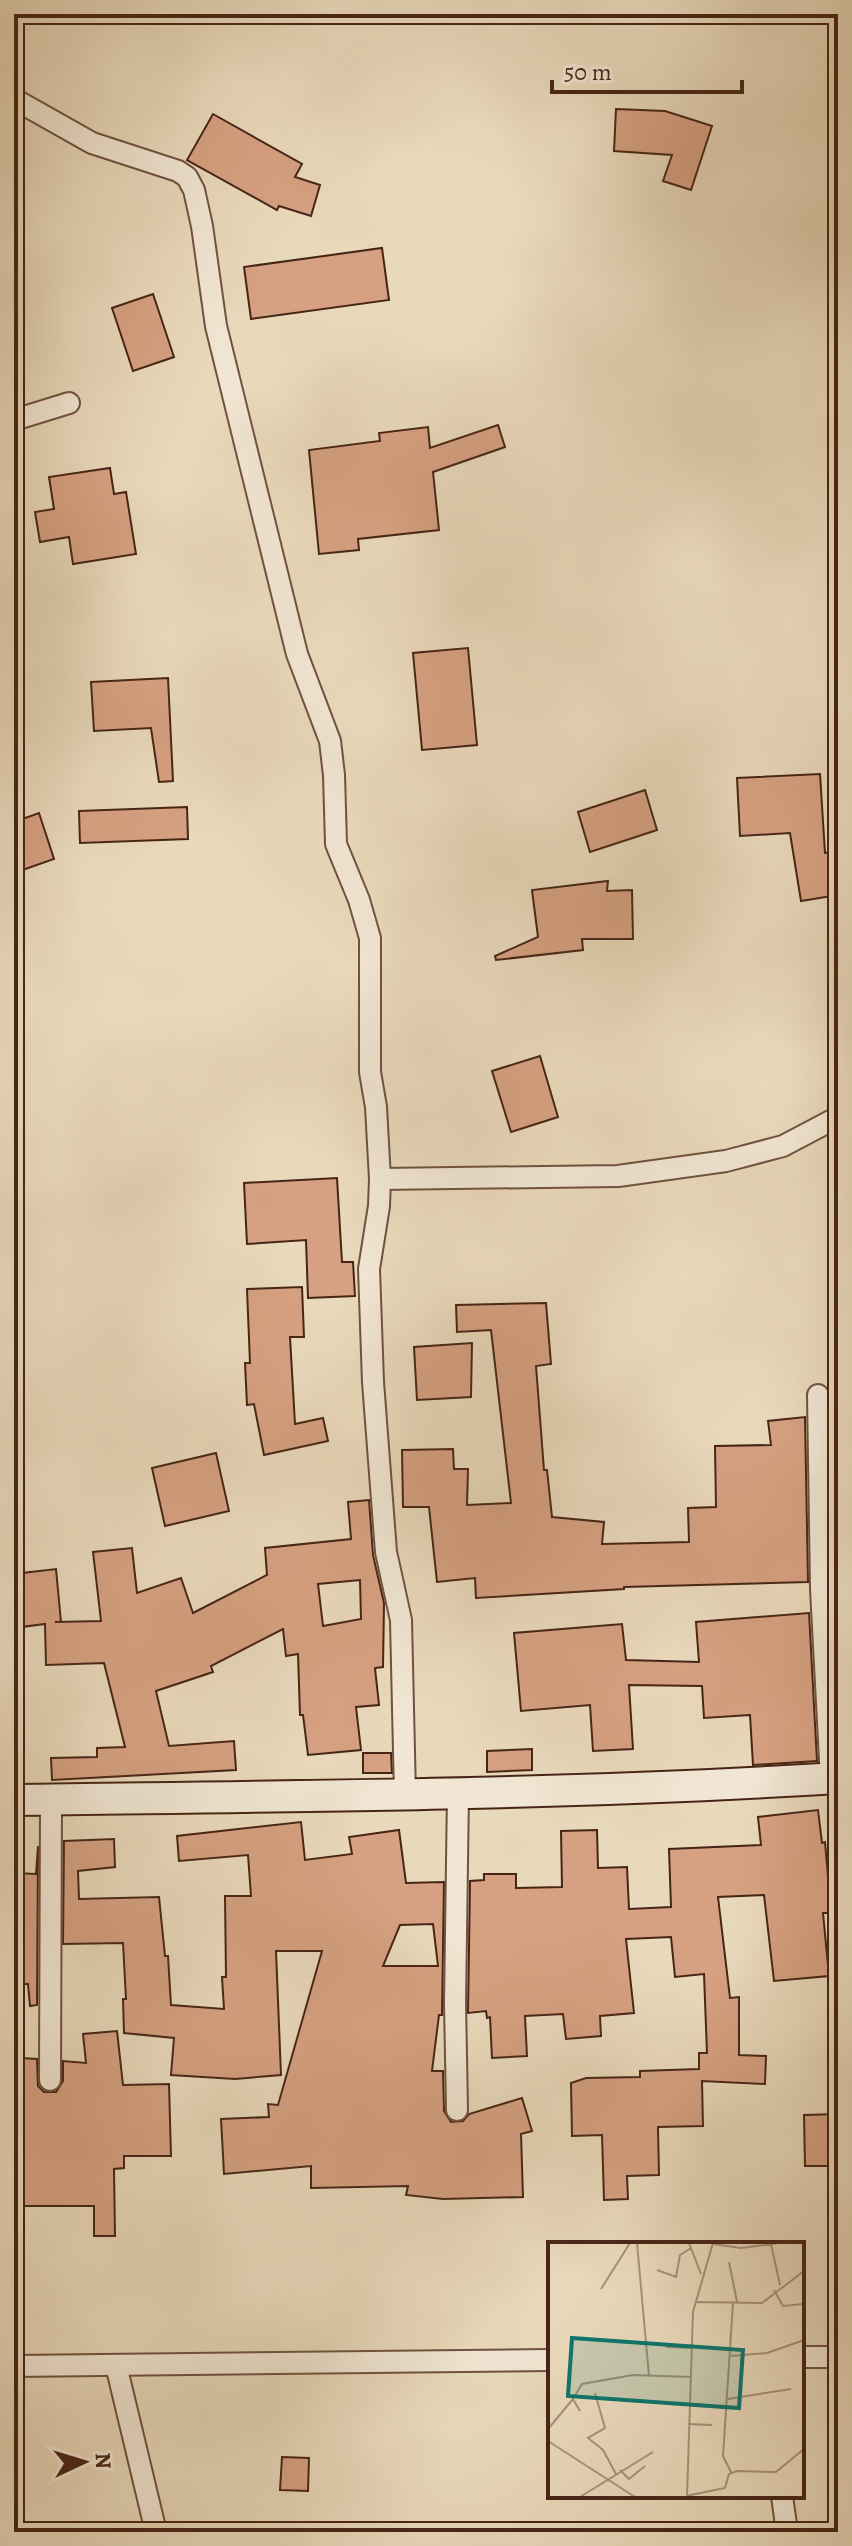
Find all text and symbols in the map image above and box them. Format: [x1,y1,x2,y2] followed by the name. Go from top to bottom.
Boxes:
[552,44,742,94] scale bar
[564,56,612,88] text: 50 m
[548,2242,804,2498] inset map
[44,2422,124,2502] north arrow
[87,2452,118,2470] text: N

